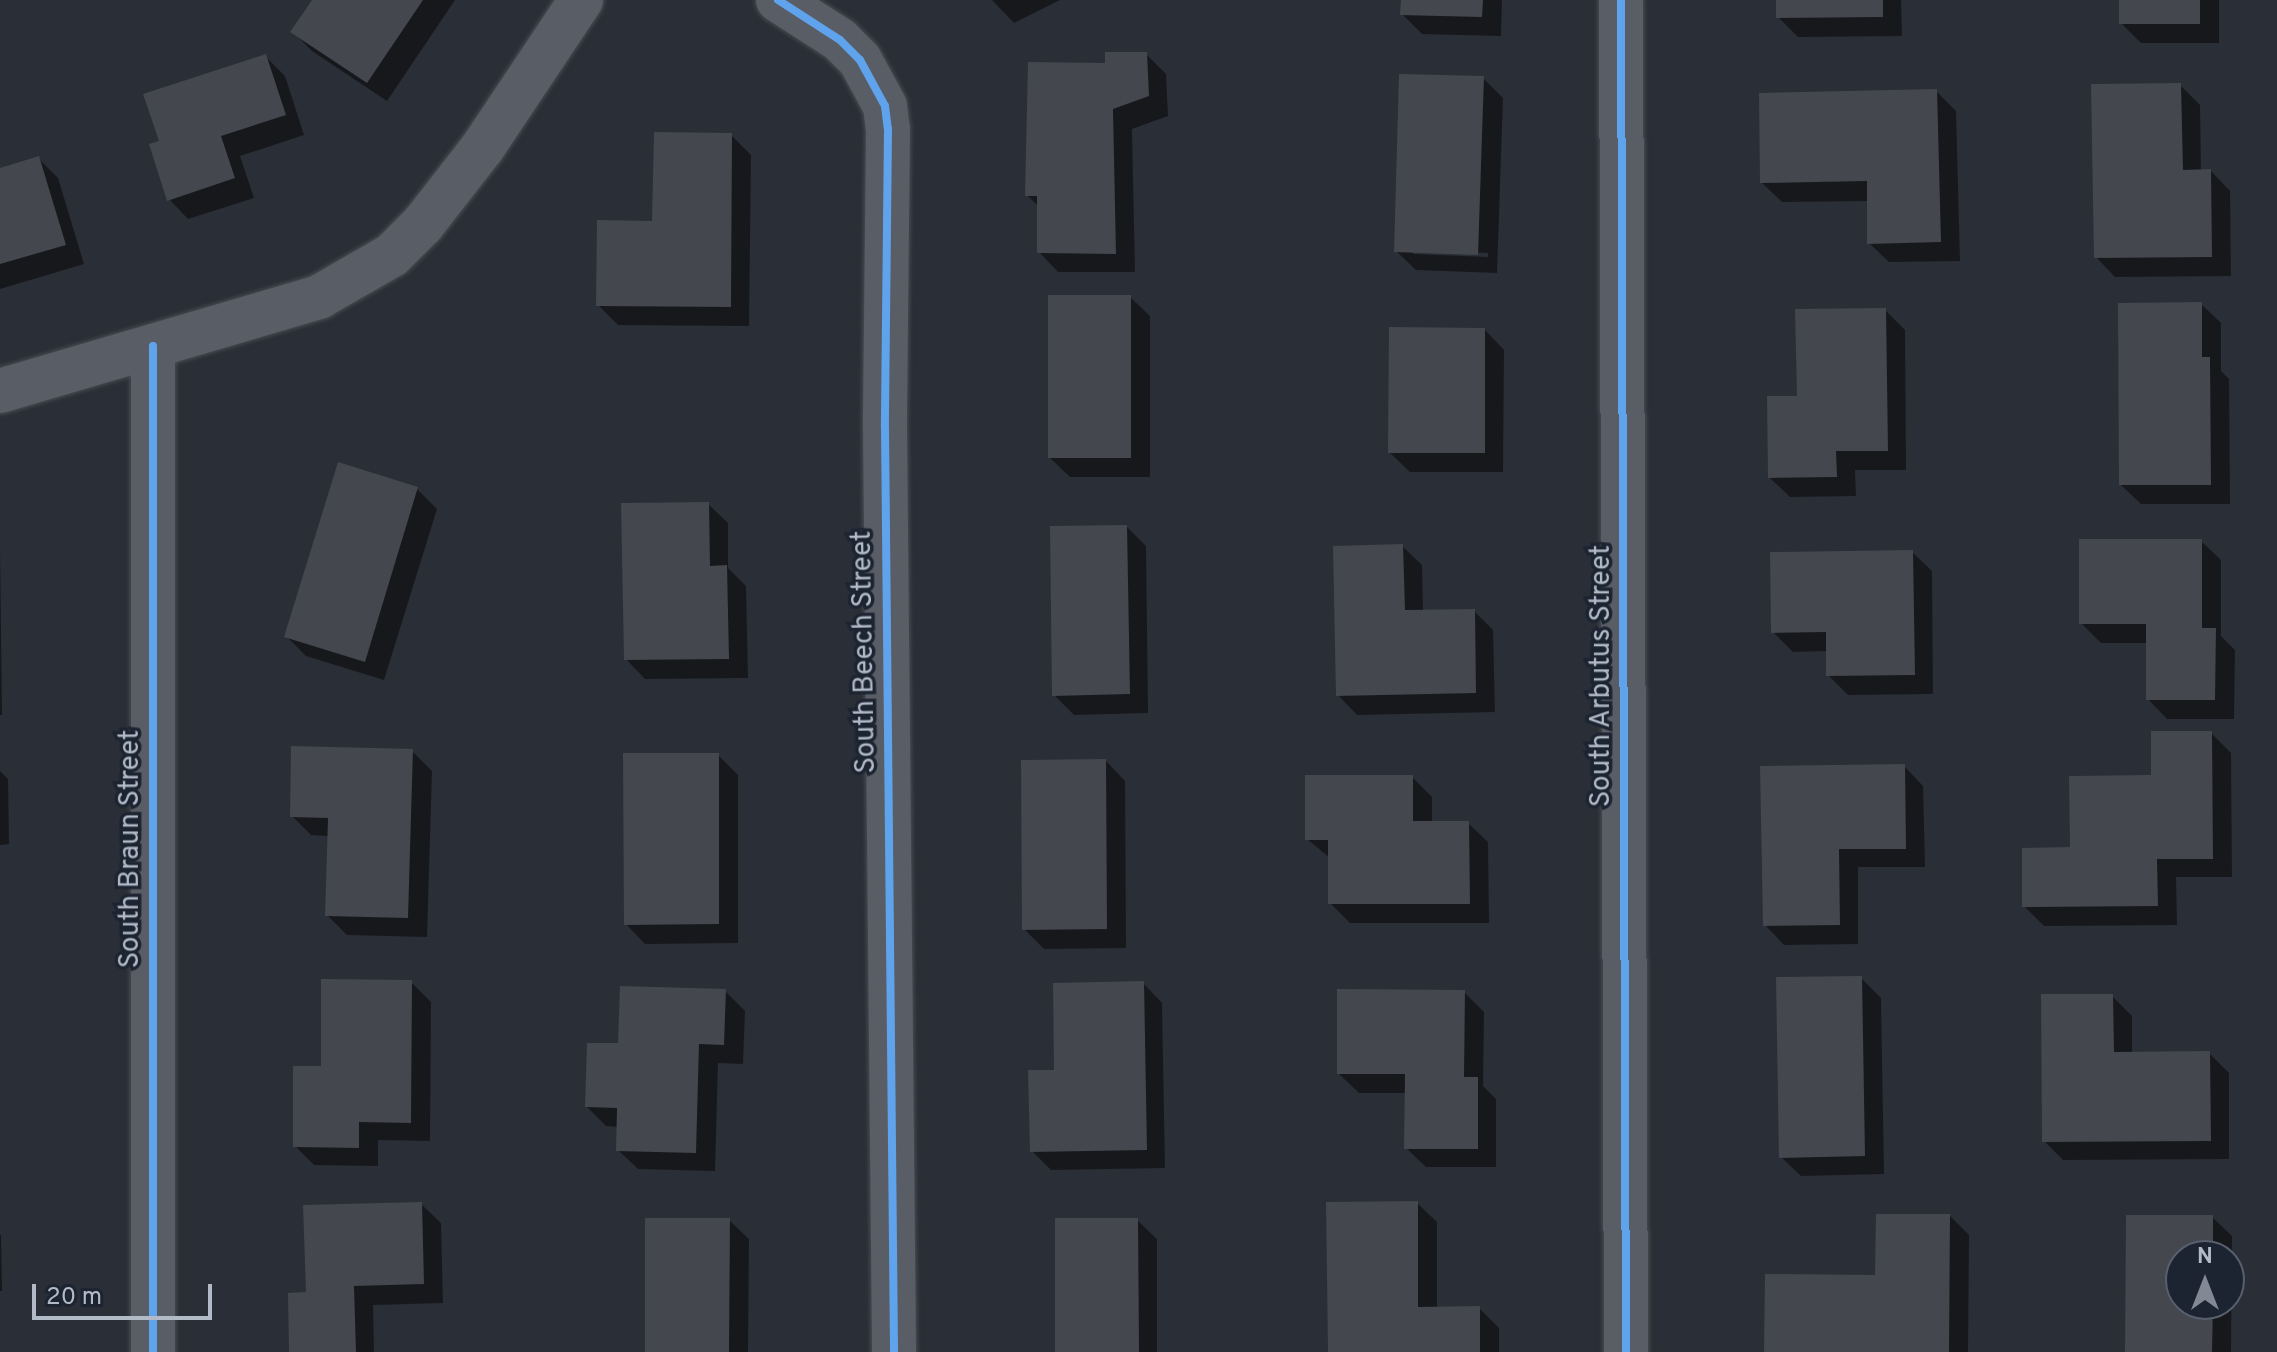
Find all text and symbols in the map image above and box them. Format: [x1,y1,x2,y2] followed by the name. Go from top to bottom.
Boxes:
[846,530,884,774] street label: South Beech Street
[1585,544,1619,808] street label: South Arbutus Street
[114,730,148,968] street label: South Braun Street
[2165,1240,2245,1320] north arrow
[2197,1244,2213,1271] text: N
[36,1268,216,1318] scale bar
[46,1283,102,1313] text: 20 m

